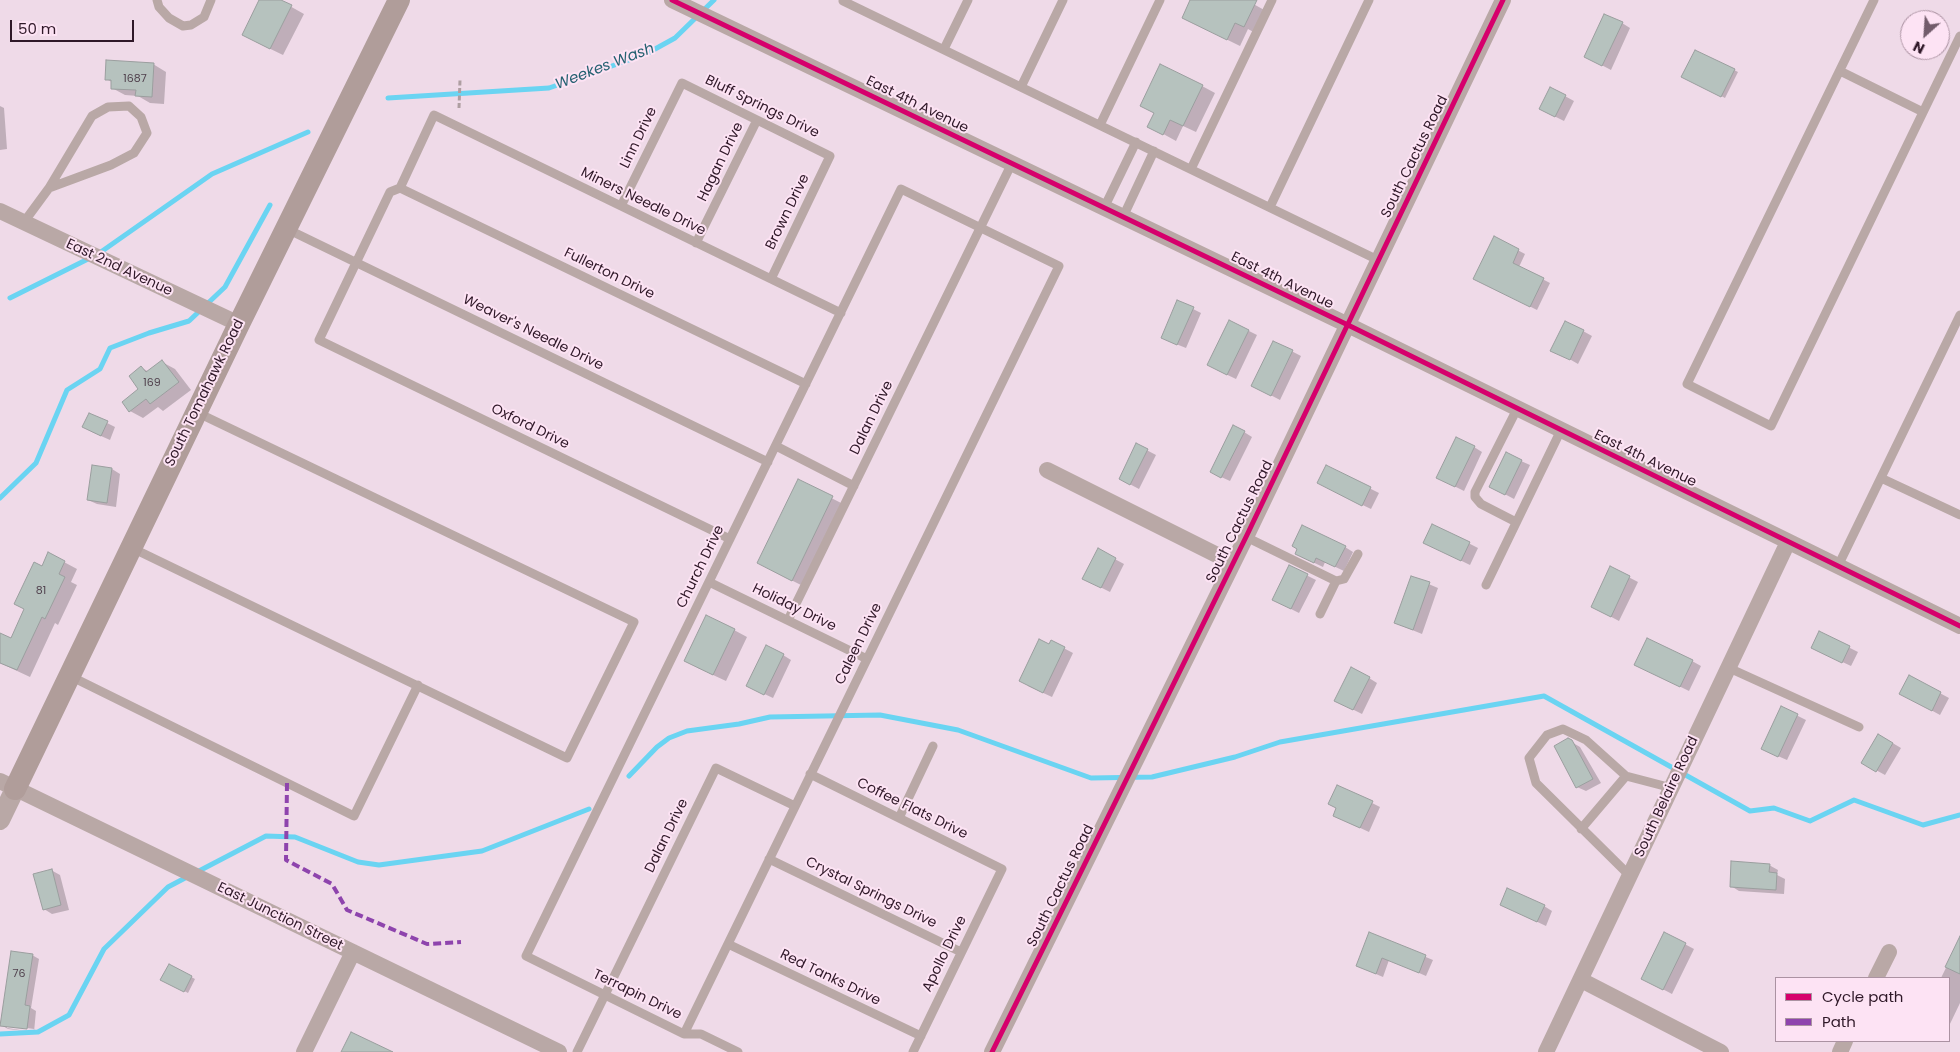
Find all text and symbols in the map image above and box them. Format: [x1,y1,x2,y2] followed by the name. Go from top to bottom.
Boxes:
[12,10,136,42] scale bar
[1900,10,1950,60] north arrow
[18,18,56,39] text: 50 m
[1910,36,1928,59] text: N
[553,40,657,94] water label: Weekes Wash
[123,72,147,86] house number: 1687
[702,72,822,142] street label: Bluff Springs Drive
[863,73,971,137] street label: East 4th Avenue
[1378,93,1452,221] street label: South Cactus Road
[617,105,661,171] street label: Linn Drive
[695,120,747,204] street label: Hagan Drive
[578,164,708,240] street label: Miners Needle Drive
[762,171,814,253] street label: Brown Drive
[63,236,175,300] street label: East 2nd Avenue
[561,245,657,303] street label: Fullerton Drive
[1228,249,1336,313] street label: East 4th Avenue
[460,292,606,374] street label: Weaver's Needle Drive
[162,317,248,469] street label: South Tomahawk Road
[143,376,161,390] house number: 169
[847,378,897,458] street label: Dalan Drive
[488,401,572,453] street label: Oxford Drive
[1591,427,1699,491] street label: East 4th Avenue
[1203,458,1277,586] street label: South Cactus Road
[674,523,728,611] street label: Church Drive
[749,580,839,636] street label: Holiday Drive
[36,584,46,598] house number: 81
[832,600,886,688] street label: Caleen Drive
[1632,734,1702,860] street label: South Belaire Road
[854,775,970,843] street label: Coffee Flats Drive
[642,796,692,876] street label: Dalan Drive
[1024,822,1098,950] street label: South Cactus Road
[803,854,939,932] street label: Crystal Springs Drive
[214,879,346,955] street label: East Junction Street
[919,913,971,995] street label: Apollo Drive
[777,946,883,1010] street label: Red Tanks Drive
[590,966,684,1024] street label: Terrapin Drive
[13,967,25,981] house number: 76
[1775,977,1950,1042] legend
[1822,986,1903,1007] text: Cycle path
[1822,1011,1856,1032] text: Path

